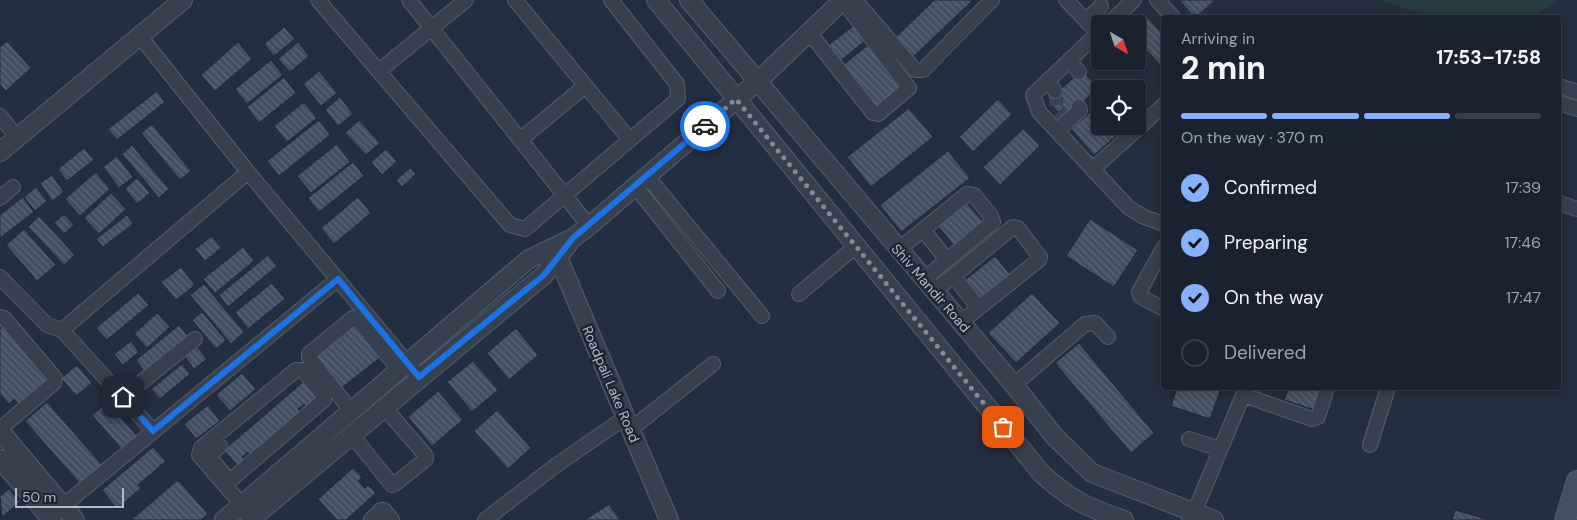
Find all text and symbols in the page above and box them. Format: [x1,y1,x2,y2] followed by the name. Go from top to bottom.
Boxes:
[1091,15,1146,70] north arrow
[1091,15,1146,135] map controls
[1181,28,1255,49] text: Arriving in
[1436,45,1541,70] text: 17:53–17:58
[1181,47,1266,89] text: 2 min
[1091,80,1146,135] button: locate
[680,101,730,151] courier
[691,112,719,140] icon: car
[1181,127,1324,148] text: On the way · 370 m
[1181,174,1209,202] icon: check
[1224,175,1317,200] text: Confirmed
[1505,177,1541,198] text: 17:39
[1181,229,1209,257] icon: check
[1224,230,1308,255] text: Preparing
[1504,232,1541,253] text: 17:46
[888,240,974,336] street label: Shiv Mandir Road
[1181,284,1209,312] icon: check
[1224,285,1324,310] text: On the way
[1506,287,1541,308] text: 17:47
[578,323,644,445] street label: Roadpali Lake Road
[1224,340,1306,365] text: Delivered
[102,376,144,418] pin
[109,383,137,411] icon: home
[982,406,1024,448] pin
[989,413,1017,441] icon: bag
[15,485,124,508] scale bar
[22,488,56,506] text: 50 m

